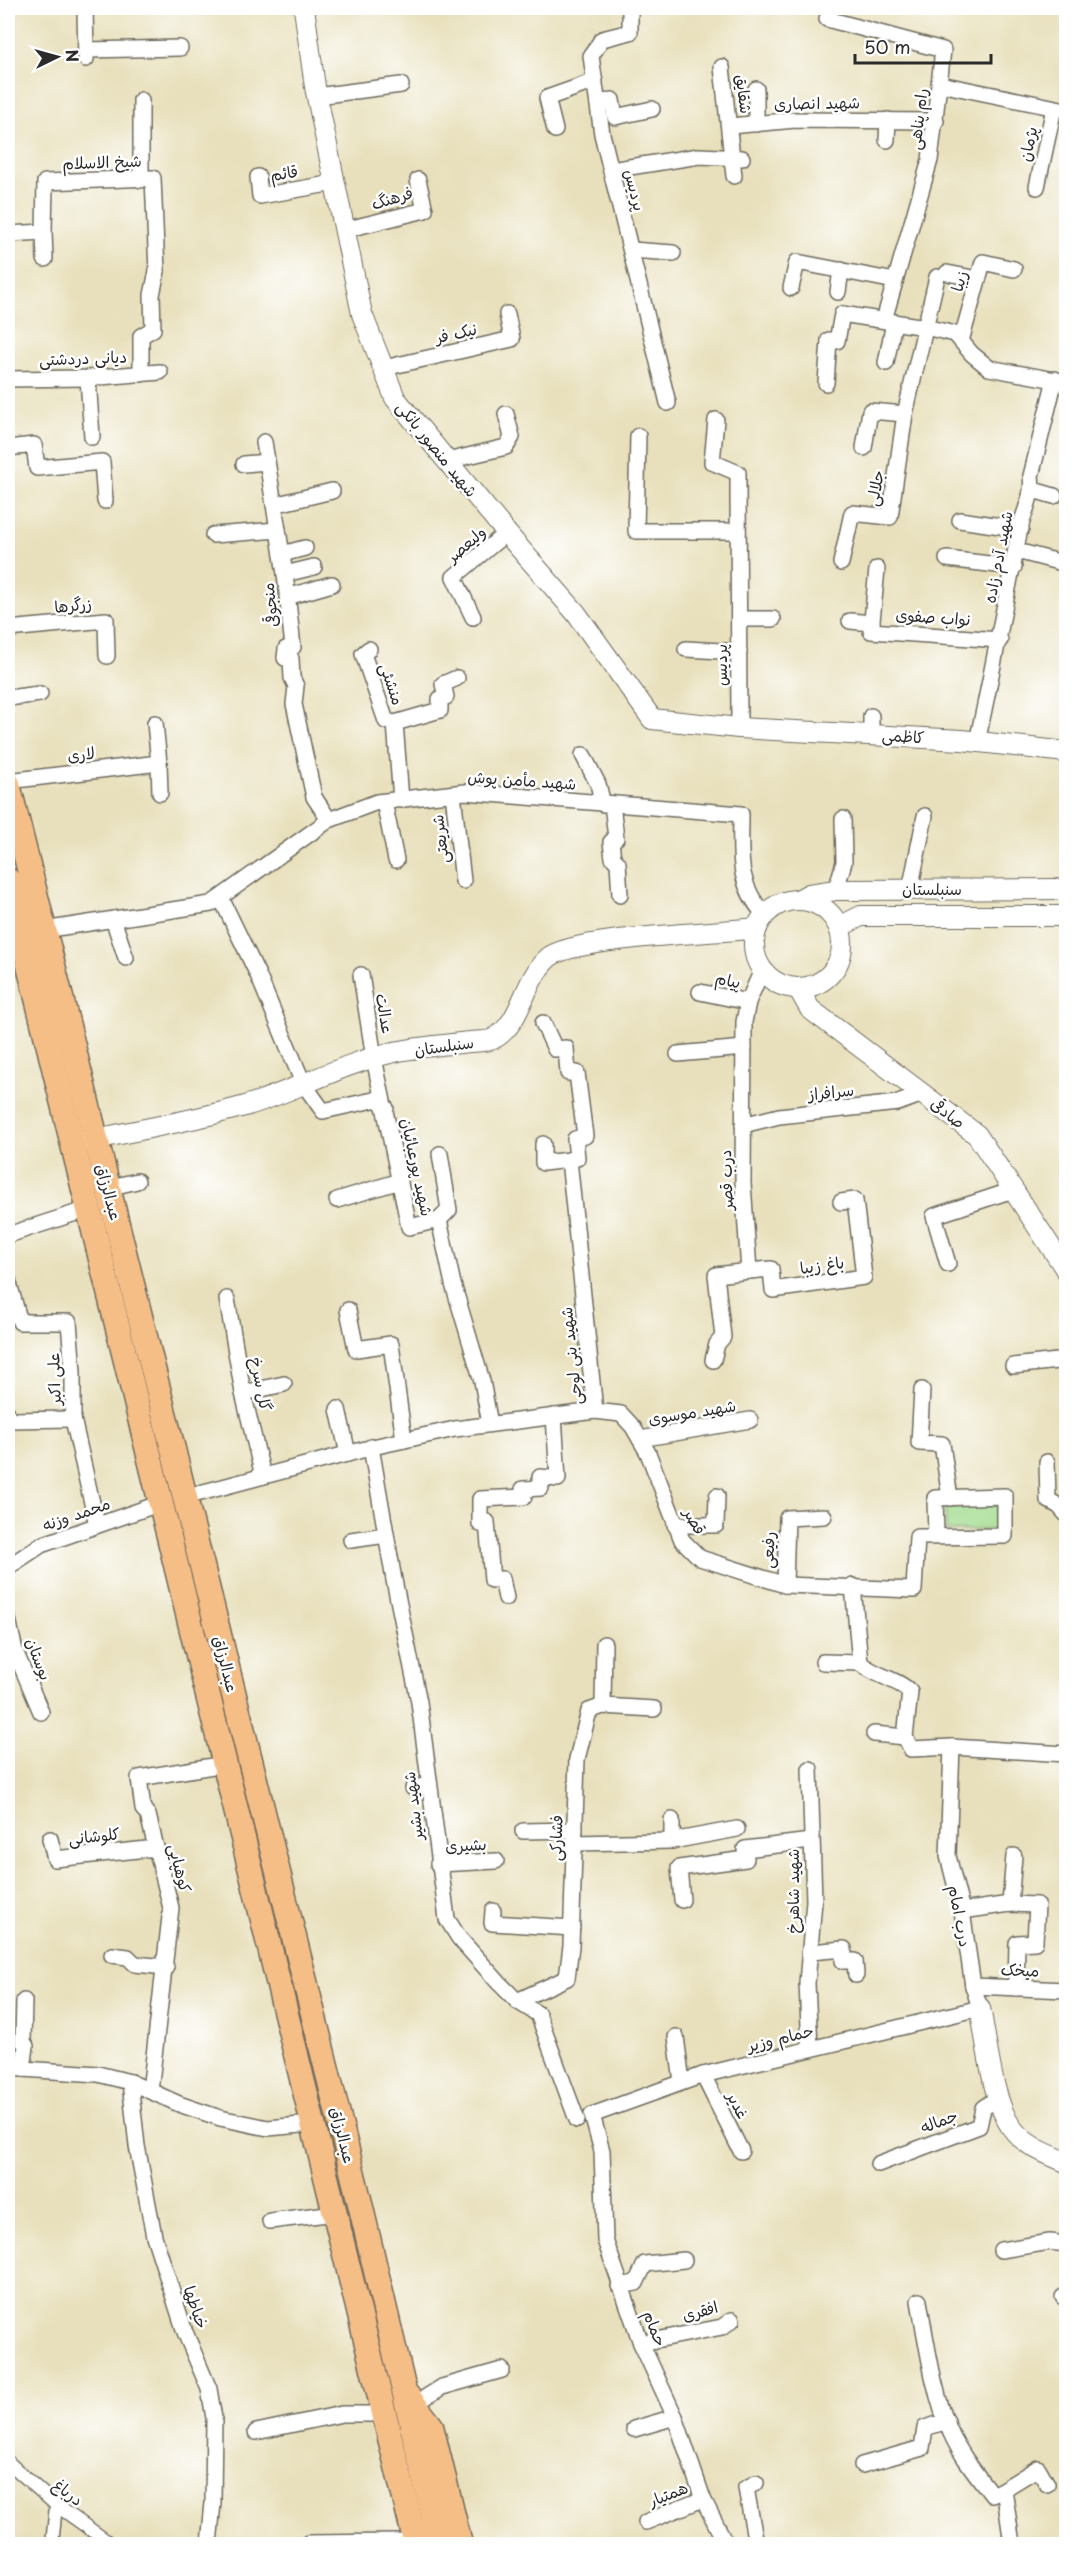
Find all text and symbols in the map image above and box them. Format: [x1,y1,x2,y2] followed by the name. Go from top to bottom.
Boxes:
[27,27,87,87] north arrow
[855,27,992,65] scale bar
[864,33,911,60] text: 50 m
[60,48,85,63] text: N
[731,73,759,115] street label: شقایق
[901,87,935,151] street label: رام پناهی
[774,89,860,115] street label: شهید انصاری
[1012,124,1042,164] street label: پژمان
[62,148,142,176] street label: شیخ الاسلام
[268,158,300,188] street label: قائم
[619,166,653,213] street label: پردیس
[368,179,416,215] street label: فرهنگ
[944,267,972,294] street label: زیبا
[431,316,479,349] street label: نیک فر
[39,343,127,371] street label: دیانی دردشتی
[392,395,484,501] street label: شهید منصور بانکی
[859,468,889,508] street label: جلالی
[976,509,1020,605] street label: شهید آدم زاده
[439,519,490,568] street label: ولیعصر
[255,582,283,629] street label: منجوقی
[53,590,93,618] street label: زرگرها
[895,601,971,631] street label: نواب صفوی
[708,644,732,686] street label: پردیس
[375,659,411,708] street label: منشئی
[881,722,925,748] street label: کاظمی
[66,739,96,767] street label: لاری
[467,763,577,795] street label: شهید مأمن پوش
[424,813,454,865] street label: شریعتی
[902,876,962,900] street label: سنبلستان
[713,965,743,995] street label: پیام
[371,992,401,1036] street label: عدالت
[413,1029,475,1061] street label: سنبلستان
[805,1077,855,1106] street label: سرافراز
[926,1091,971,1133] street label: صادقی
[396,1115,440,1218] street label: شهید پورعبائیان
[712,1149,738,1213] street label: درب قصر
[91,1161,129,1223] street label: عبدالرزاق
[798,1249,846,1280] street label: باغ زیبا
[553,1306,587,1406] street label: شهید بنی لوحی
[40,1352,66,1408] street label: علی اکبر
[245,1355,279,1413] street label: گل سرخ
[646,1392,737,1430] street label: شهید موسوی
[38,1490,113,1536] street label: محمد وزنه
[678,1501,713,1538] street label: قصر
[754,1531,780,1569] street label: رفیعی
[208,1633,246,1695] street label: عبدالرزاق
[21,1634,59,1683] street label: بوستان
[396,1770,428,1844] street label: شهید بشیر
[542,1815,568,1861] street label: فشارکی
[67,1820,121,1850] street label: کلوشانی
[445,1831,487,1857] street label: بشیری
[163,1841,199,1895] street label: کوهپایی
[780,1849,804,1933] street label: شهید شاهرخ
[941,1883,979,1949] street label: درب امام
[1000,1956,1040,1982] street label: میخک
[742,2017,816,2059] street label: حمام وزیر
[721,2085,756,2123] street label: غدیر
[916,2102,961,2138] street label: جماله
[325,2104,363,2166] street label: عبدالرزاق
[178,2282,215,2331] street label: خیاطها
[679,2294,720,2326] street label: افقری
[636,2306,674,2350] street label: حمام
[48,2472,89,2512] street label: درباغ
[643,2474,691,2512] street label: همتیار

